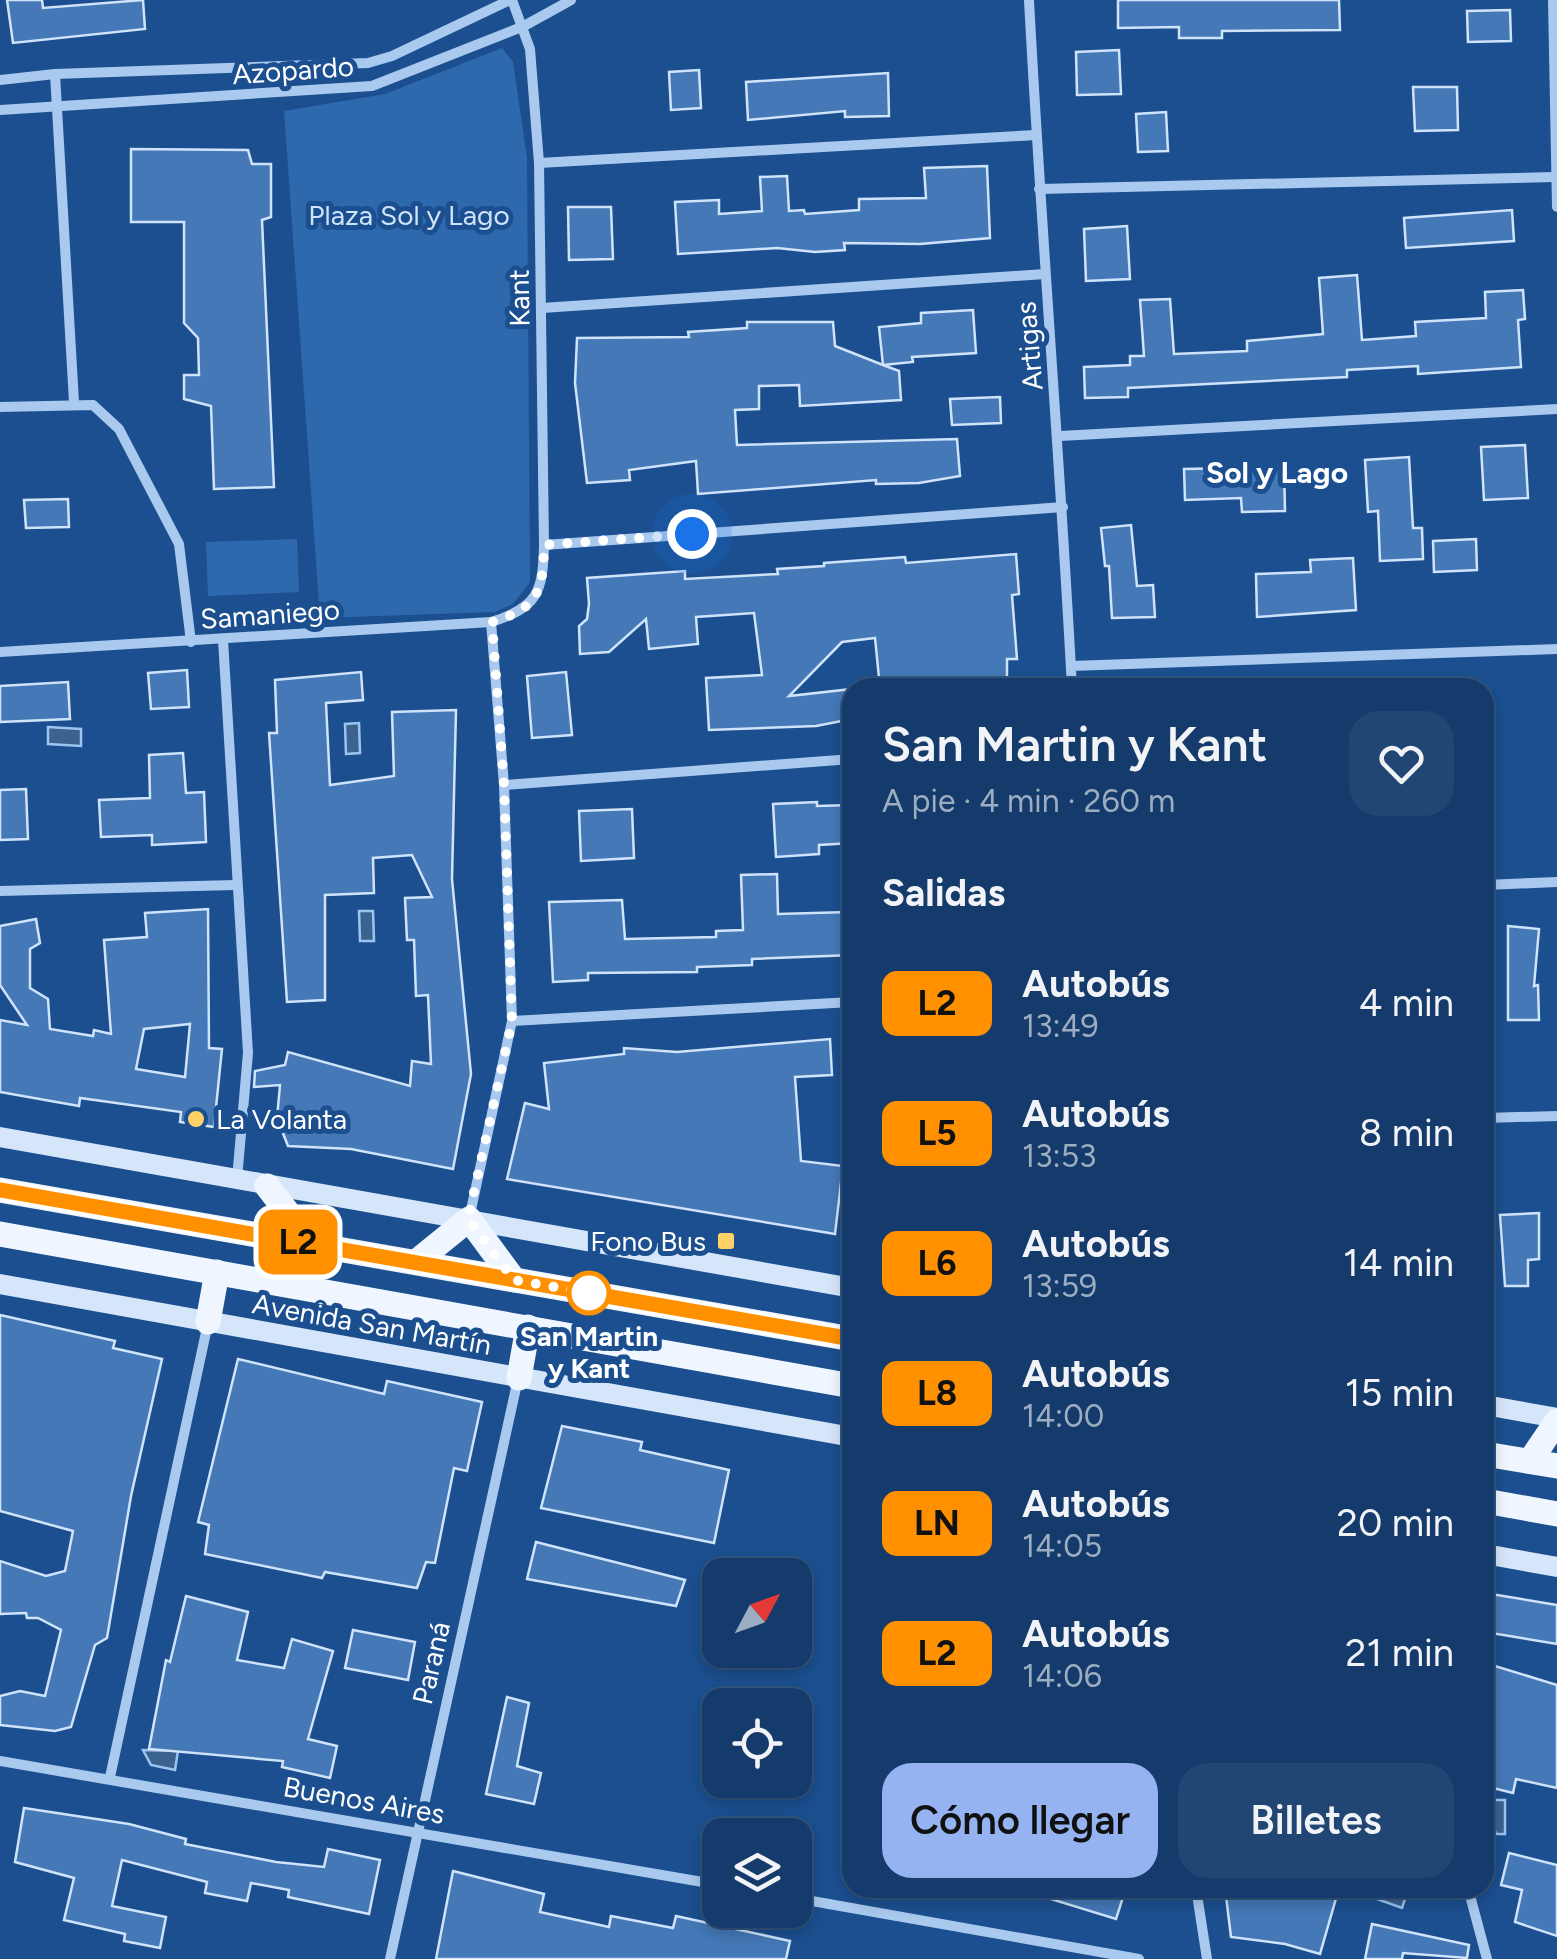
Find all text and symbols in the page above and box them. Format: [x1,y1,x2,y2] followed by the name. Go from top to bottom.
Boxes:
[231,49,355,91] street label: Azopardo
[308,198,510,232] park label: Plaza Sol y Lago
[502,269,536,327] street label: Kant
[1008,300,1050,392] street label: Artigas
[1206,454,1348,491] district label: Sol y Lago
[667,509,717,559] your location
[199,592,341,636] street label: Samaniego
[1349,711,1454,816] button: heart
[882,715,1267,773] text: San Martin y Kant
[882,782,1175,820] text: A pie · 4 min · 260 m
[882,870,1005,916] text: Salidas
[1022,961,1170,1007] text: Autobús
[1359,980,1454,1026] text: 4 min
[917,982,957,1024] text: L2
[1022,1007,1099,1045] text: 13:49
[1022,1091,1170,1137] text: Autobús
[216,1102,347,1136] place label: La Volanta
[185,1108,207,1130] marker: La Volanta
[1359,1110,1454,1156] text: 8 min
[917,1112,957,1154] text: L5
[1022,1137,1097,1175] text: 13:53
[253,1210,343,1274] line badge: L2
[278,1221,318,1263] text: L2
[1022,1221,1170,1267] text: Autobús
[590,1224,706,1258] place label: Fono Bus
[715,1230,737,1252] marker: Fono Bus
[1343,1240,1454,1286] text: 14 min
[917,1242,957,1284] text: L6
[1022,1267,1097,1305] text: 13:59
[568,1272,610,1314] marker: San Martin y Kant
[250,1286,494,1362] street label: Avenida San Martín
[520,1319,658,1385] place label: San Martin y Kant
[1022,1351,1170,1397] text: Autobús
[1345,1370,1454,1416] text: 15 min
[917,1372,957,1414] text: L8
[1022,1397,1104,1435] text: 14:00
[1022,1481,1170,1527] text: Autobús
[1337,1500,1454,1546] text: 20 min
[914,1502,960,1544] text: LN
[1022,1527,1102,1565] text: 14:05
[702,1558,812,1668] north arrow
[702,1558,812,1928] map controls
[1022,1611,1170,1657] text: Autobús
[405,1618,457,1708] street label: Paraná
[1345,1630,1454,1676] text: 21 min
[917,1632,957,1674] text: L2
[1022,1657,1102,1695] text: 14:06
[702,1688,812,1798] button: locate
[882,1763,1158,1878] button: Cómo llegar
[1178,1763,1454,1878] button: Billetes
[281,1769,447,1831] street label: Buenos Aires
[702,1818,812,1928] button: layers

